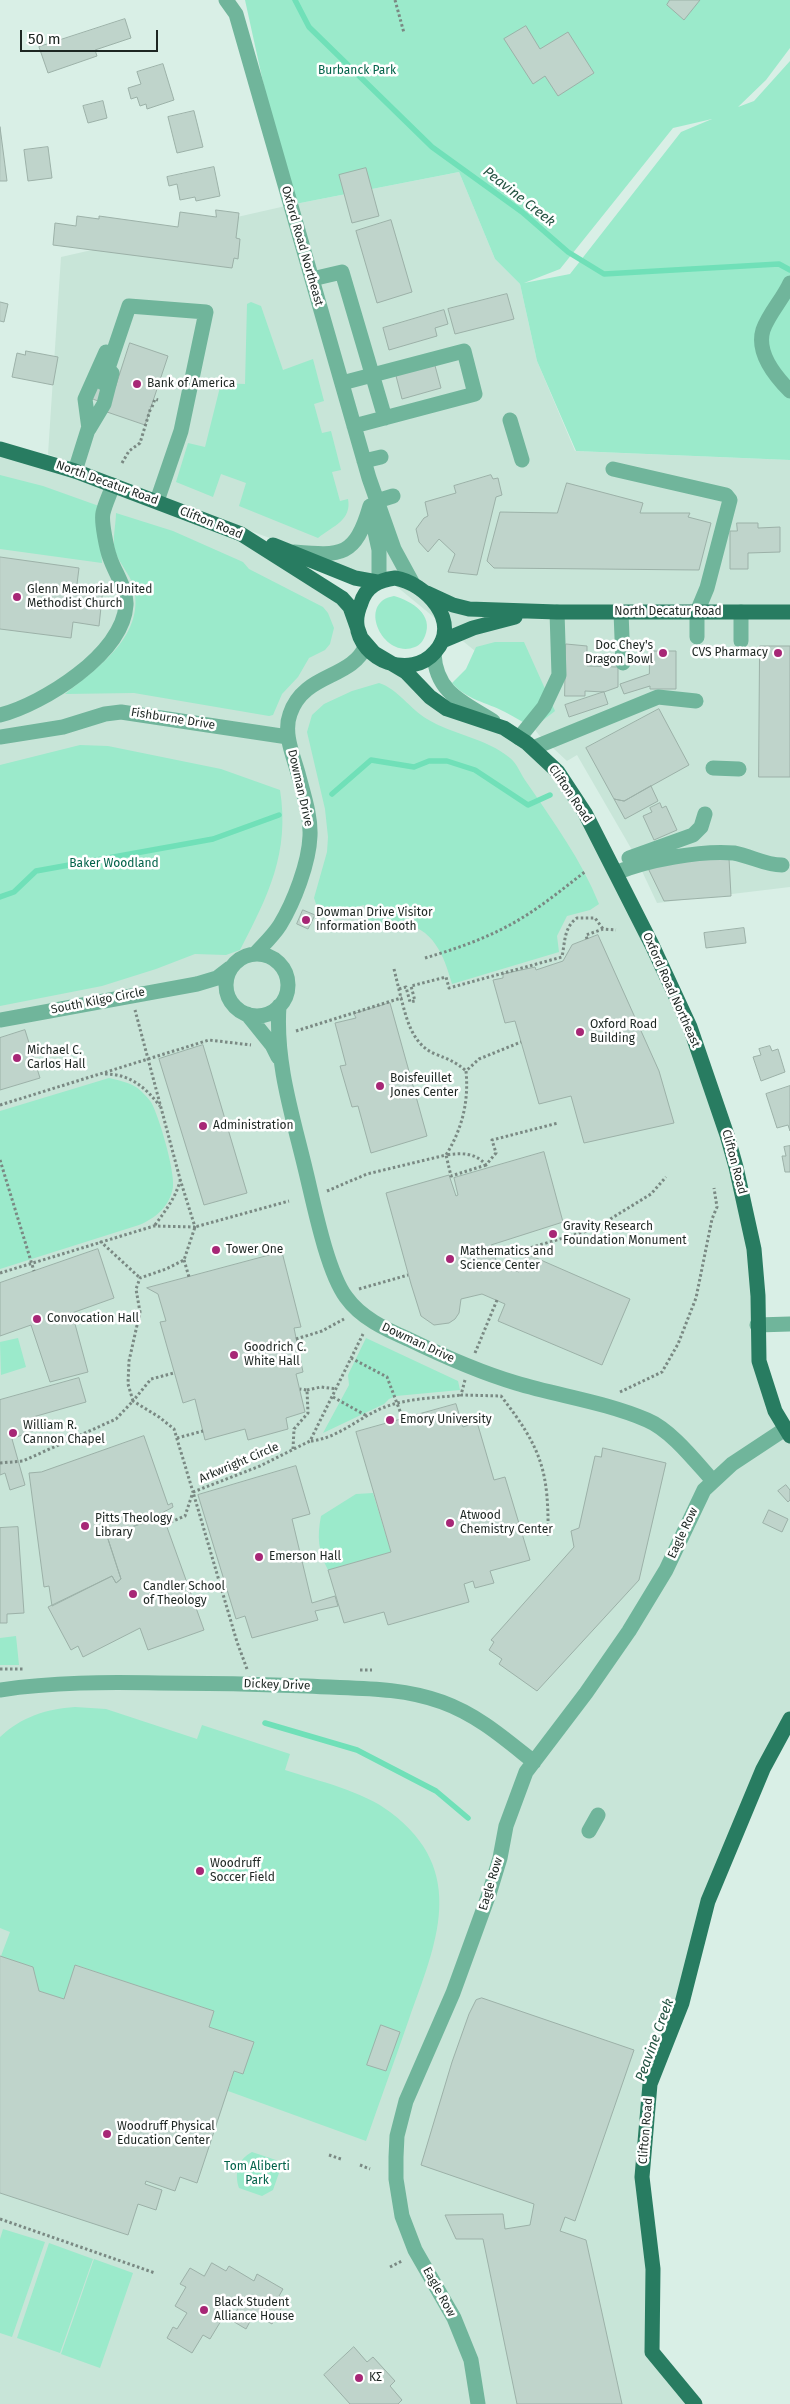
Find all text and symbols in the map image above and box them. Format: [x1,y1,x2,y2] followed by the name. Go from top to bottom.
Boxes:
[22,20,160,52] scale bar
[28,30,61,48] text: 50 m
[318,64,396,78] park label: Burbanck Park
[480,164,558,230] water label: Peavine Creek
[278,184,326,308] street label: Oxford Road Northeast
[147,377,235,391] place label: Bank of America
[131,378,143,390] marker: Bank of America
[54,458,160,508] street label: North Decatur Road
[177,504,245,542] street label: Clifton Road
[27,583,152,611] place label: Glenn Memorial United Methodist Church
[11,591,23,603] marker: Glenn Memorial United Methodist Church
[614,605,722,619] street label: North Decatur Road
[585,639,653,667] place label: Doc Chey's Dragon Bowl
[692,646,768,660] place label: CVS Pharmacy
[657,647,669,659] marker: Doc Chey's Dragon Bowl
[772,647,784,659] marker: CVS Pharmacy
[130,705,216,733] street label: Fishburne Drive
[284,748,316,828] street label: Dowman Drive
[545,762,595,826] street label: Clifton Road
[69,857,159,871] park label: Baker Woodland
[316,906,433,934] place label: Dowman Drive Visitor Information Booth
[300,914,312,926] marker: Dowman Drive Visitor Information Booth
[639,930,703,1050] street label: Oxford Road Northeast
[50,985,146,1017] street label: South Kilgo Circle
[590,1018,657,1046] place label: Oxford Road Building
[574,1026,586,1038] marker: Oxford Road Building
[27,1044,86,1072] place label: Michael C. Carlos Hall
[11,1052,23,1064] marker: Michael C. Carlos Hall
[390,1072,458,1100] place label: Boisfeuillet Jones Center
[374,1080,386,1092] marker: Boisfeuillet Jones Center
[213,1119,294,1133] place label: Administration
[197,1120,209,1132] marker: Administration
[718,1128,750,1196] street label: Clifton Road
[563,1220,687,1248] place label: Gravity Research Foundation Monument
[547,1228,559,1240] marker: Gravity Research Foundation Monument
[226,1243,283,1257] place label: Tower One
[210,1244,222,1256] marker: Tower One
[460,1245,554,1273] place label: Mathematics and Science Center
[444,1253,456,1265] marker: Mathematics and Science Center
[47,1312,139,1326] place label: Convocation Hall
[31,1313,43,1325] marker: Convocation Hall
[379,1320,457,1366] street label: Dowman Drive
[244,1341,306,1369] place label: Goodrich C. White Hall
[228,1349,240,1361] marker: Goodrich C. White Hall
[400,1413,492,1427] place label: Emory University
[384,1414,396,1426] marker: Emory University
[23,1419,105,1447] place label: William R. Cannon Chapel
[7,1427,19,1439] marker: William R. Cannon Chapel
[197,1440,281,1486] street label: Arkwright Circle
[665,1505,701,1561] street label: Eagle Row
[460,1509,553,1537] place label: Atwood Chemistry Center
[95,1512,172,1540] place label: Pitts Theology Library
[444,1517,456,1529] marker: Atwood Chemistry Center
[79,1520,91,1532] marker: Pitts Theology Library
[269,1550,341,1564] place label: Emerson Hall
[253,1551,265,1563] marker: Emerson Hall
[143,1580,225,1608] place label: Candler School of Theology
[127,1588,139,1600] marker: Candler School of Theology
[243,1677,311,1693] street label: Dickey Drive
[476,1856,506,1912] street label: Eagle Row
[210,1857,275,1885] place label: Woodruff Soccer Field
[194,1865,206,1877] marker: Woodruff Soccer Field
[632,1996,678,2084] water label: Peavine Creek
[636,2097,656,2165] street label: Clifton Road
[117,2120,215,2148] place label: Woodruff Physical Education Center
[101,2128,113,2140] marker: Woodruff Physical Education Center
[224,2160,290,2188] park label: Tom Aliberti Park
[419,2265,459,2319] street label: Eagle Row
[214,2296,294,2324] place label: Black Student Alliance House
[198,2304,210,2316] marker: Black Student Alliance House
[369,2371,382,2385] place label: ΚΣ
[353,2372,365,2384] marker: ΚΣ

